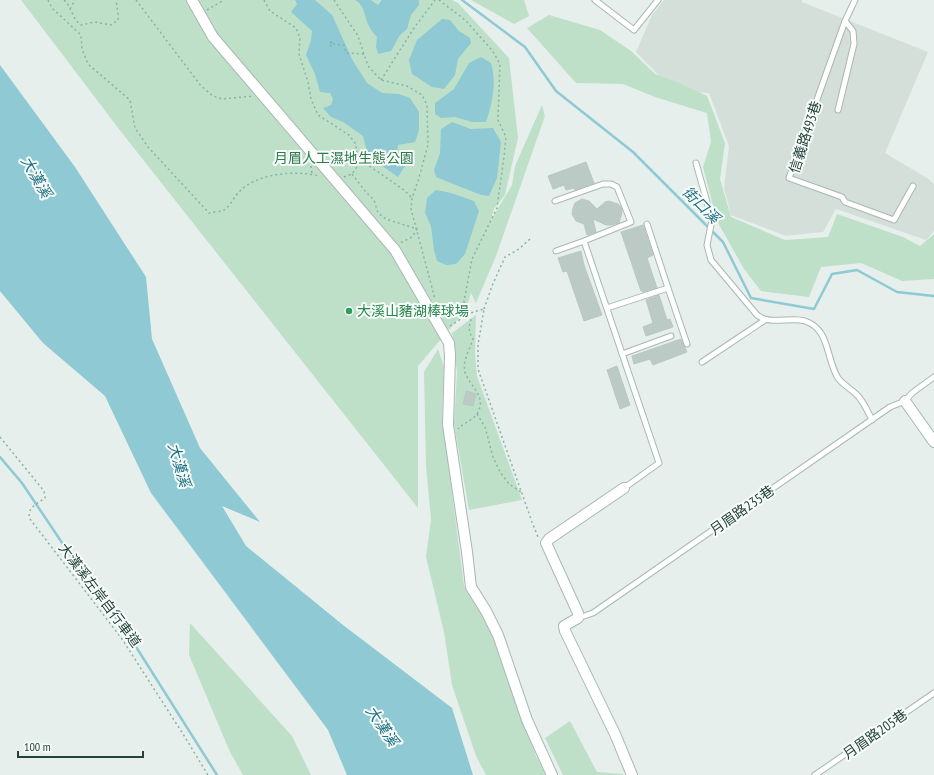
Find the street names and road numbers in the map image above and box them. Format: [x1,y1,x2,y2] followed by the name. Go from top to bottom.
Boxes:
[785,99,825,175] street label: 信義路493巷
[706,481,778,539] street label: 月眉路235巷
[55,539,145,651] street label: 大漢溪左岸自行車道
[839,705,911,763] street label: 月眉路205巷

